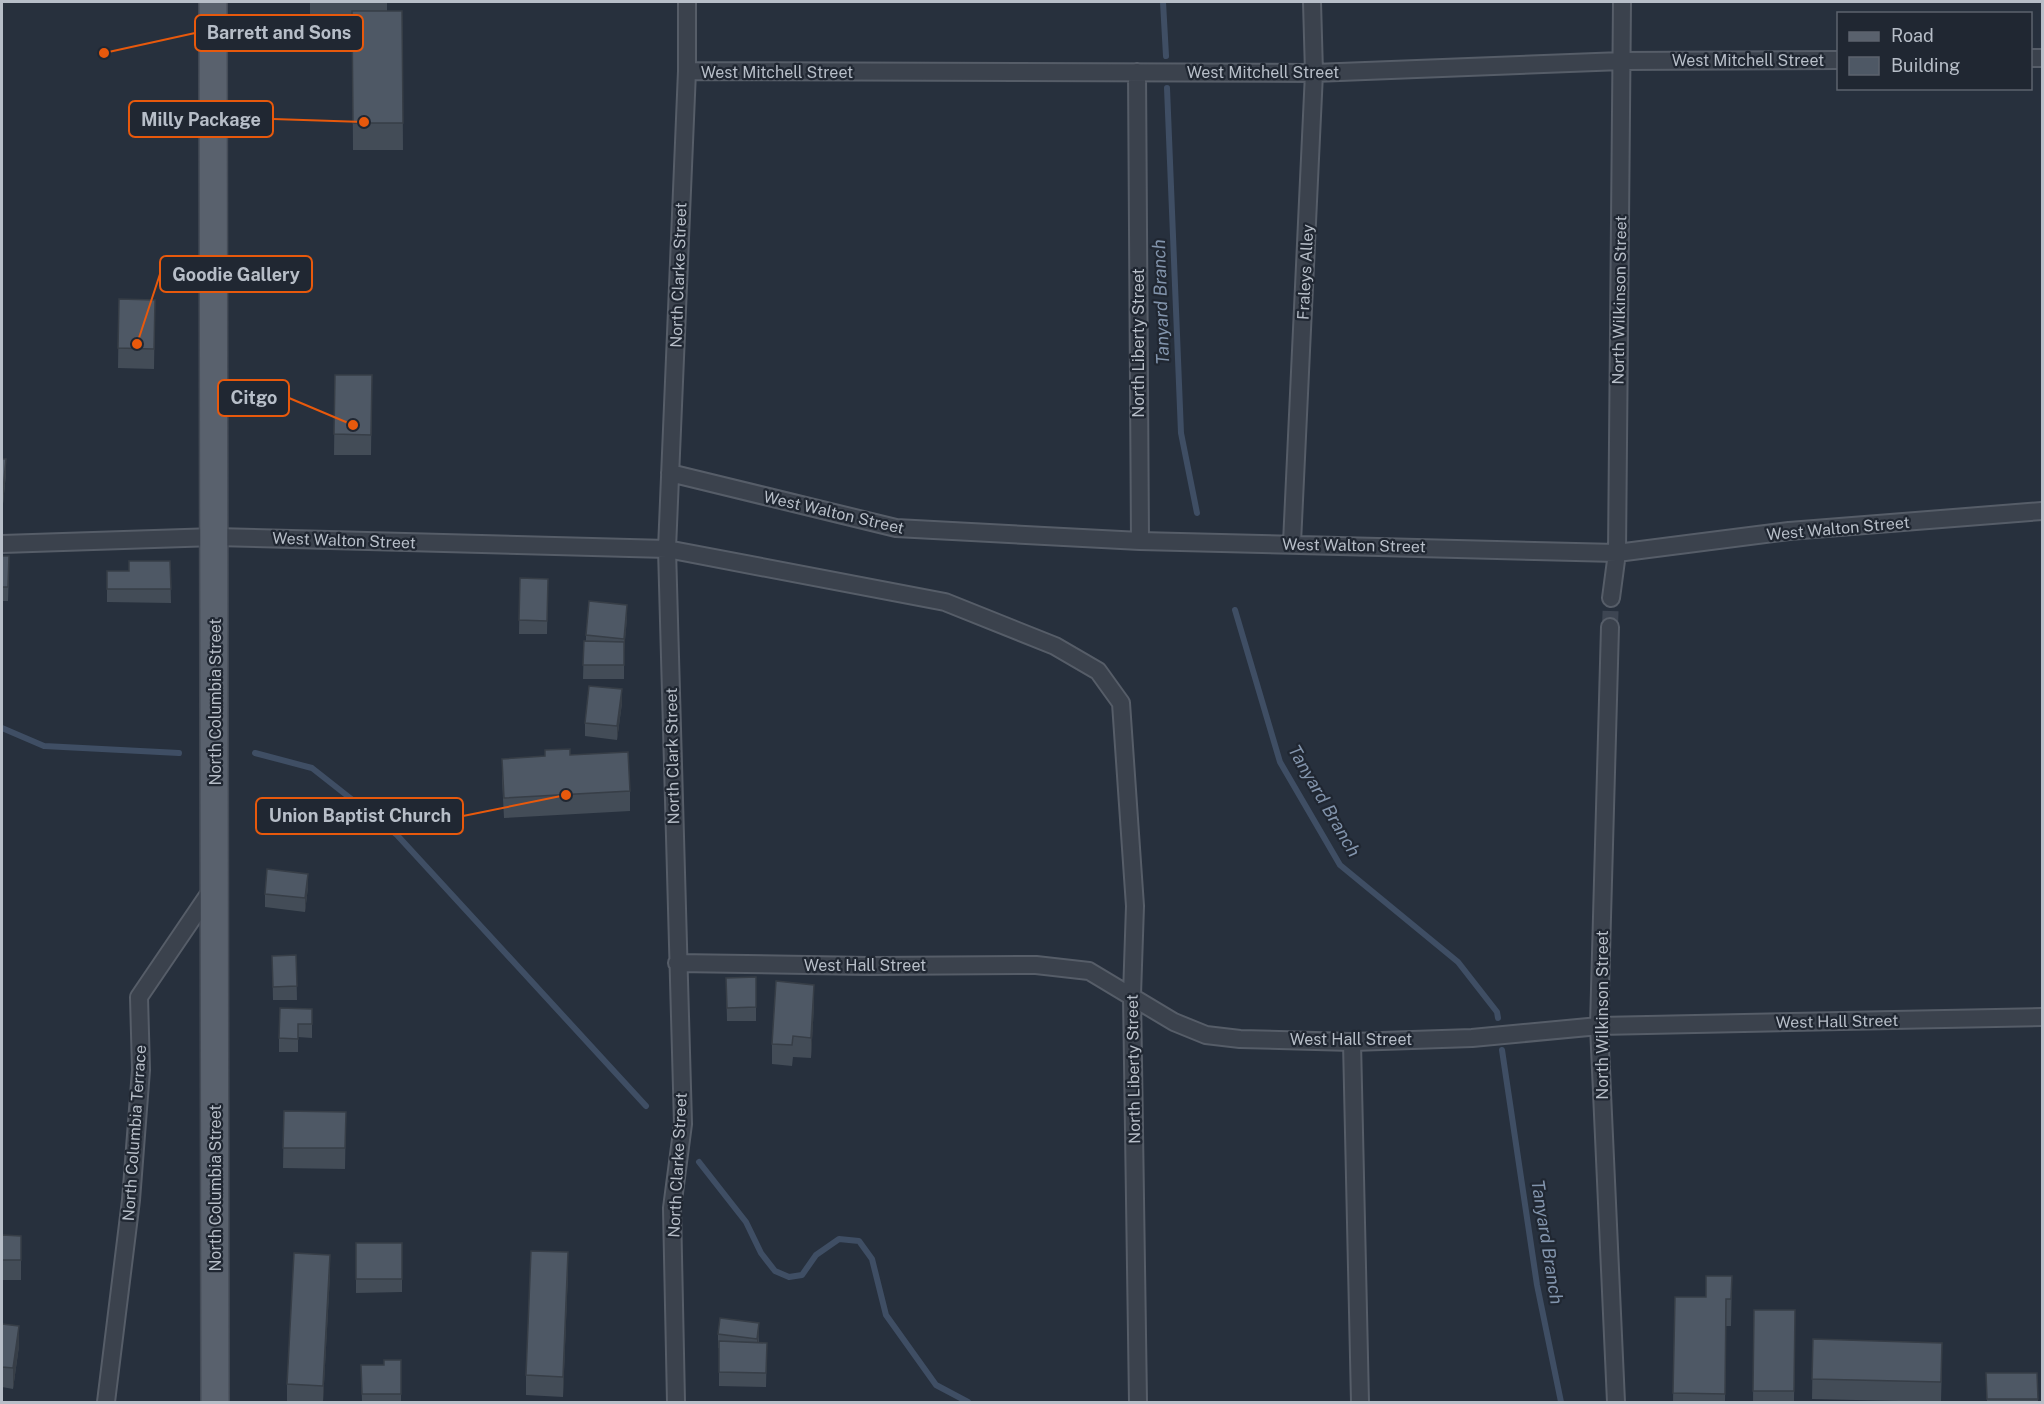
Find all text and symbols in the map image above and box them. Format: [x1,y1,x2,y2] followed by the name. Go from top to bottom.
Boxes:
[1837,12,2032,90] legend
[195,15,363,51] callout: Barrett and Sons
[207,22,351,43] text: Barrett and Sons
[1891,25,1934,46] text: Road
[1672,51,1824,70] street label: West Mitchell Street
[1891,55,1960,76] text: Building
[701,63,853,82] street label: West Mitchell Street
[1187,63,1339,82] street label: West Mitchell Street
[129,101,273,137] callout: Milly Package
[141,109,261,130] text: Milly Package
[666,202,691,348] street label: North Clarke Street
[1609,215,1630,385] street label: North Wilkinson Street
[1294,223,1318,320] street label: Fraleys Alley
[1148,239,1173,365] water label: Tanyard Branch
[160,256,312,292] callout: Goodie Gallery
[172,264,300,285] text: Goodie Gallery
[1129,268,1148,418] street label: North Liberty Street
[218,380,289,416] callout: Citgo
[231,387,277,408] text: Citgo
[762,487,906,538] street label: West Walton Street
[1766,513,1910,544] street label: West Walton Street
[272,528,416,553] street label: West Walton Street
[1282,535,1426,556] street label: West Walton Street
[206,618,225,786] street label: North Columbia Street
[662,687,683,825] street label: North Clark Street
[1284,741,1365,860] water label: Tanyard Branch
[256,798,463,834] callout: Union Baptist Church
[269,805,451,826] text: Union Baptist Church
[1593,930,1612,1100] street label: North Wilkinson Street
[804,956,926,975] street label: West Hall Street
[1123,994,1144,1144] street label: North Liberty Street
[1776,1011,1899,1032] street label: West Hall Street
[1290,1030,1412,1049] street label: West Hall Street
[119,1044,150,1222] street label: North Columbia Terrace
[664,1092,691,1238] street label: North Clarke Street
[206,1104,225,1272] street label: North Columbia Street
[1527,1178,1568,1306] water label: Tanyard Branch

